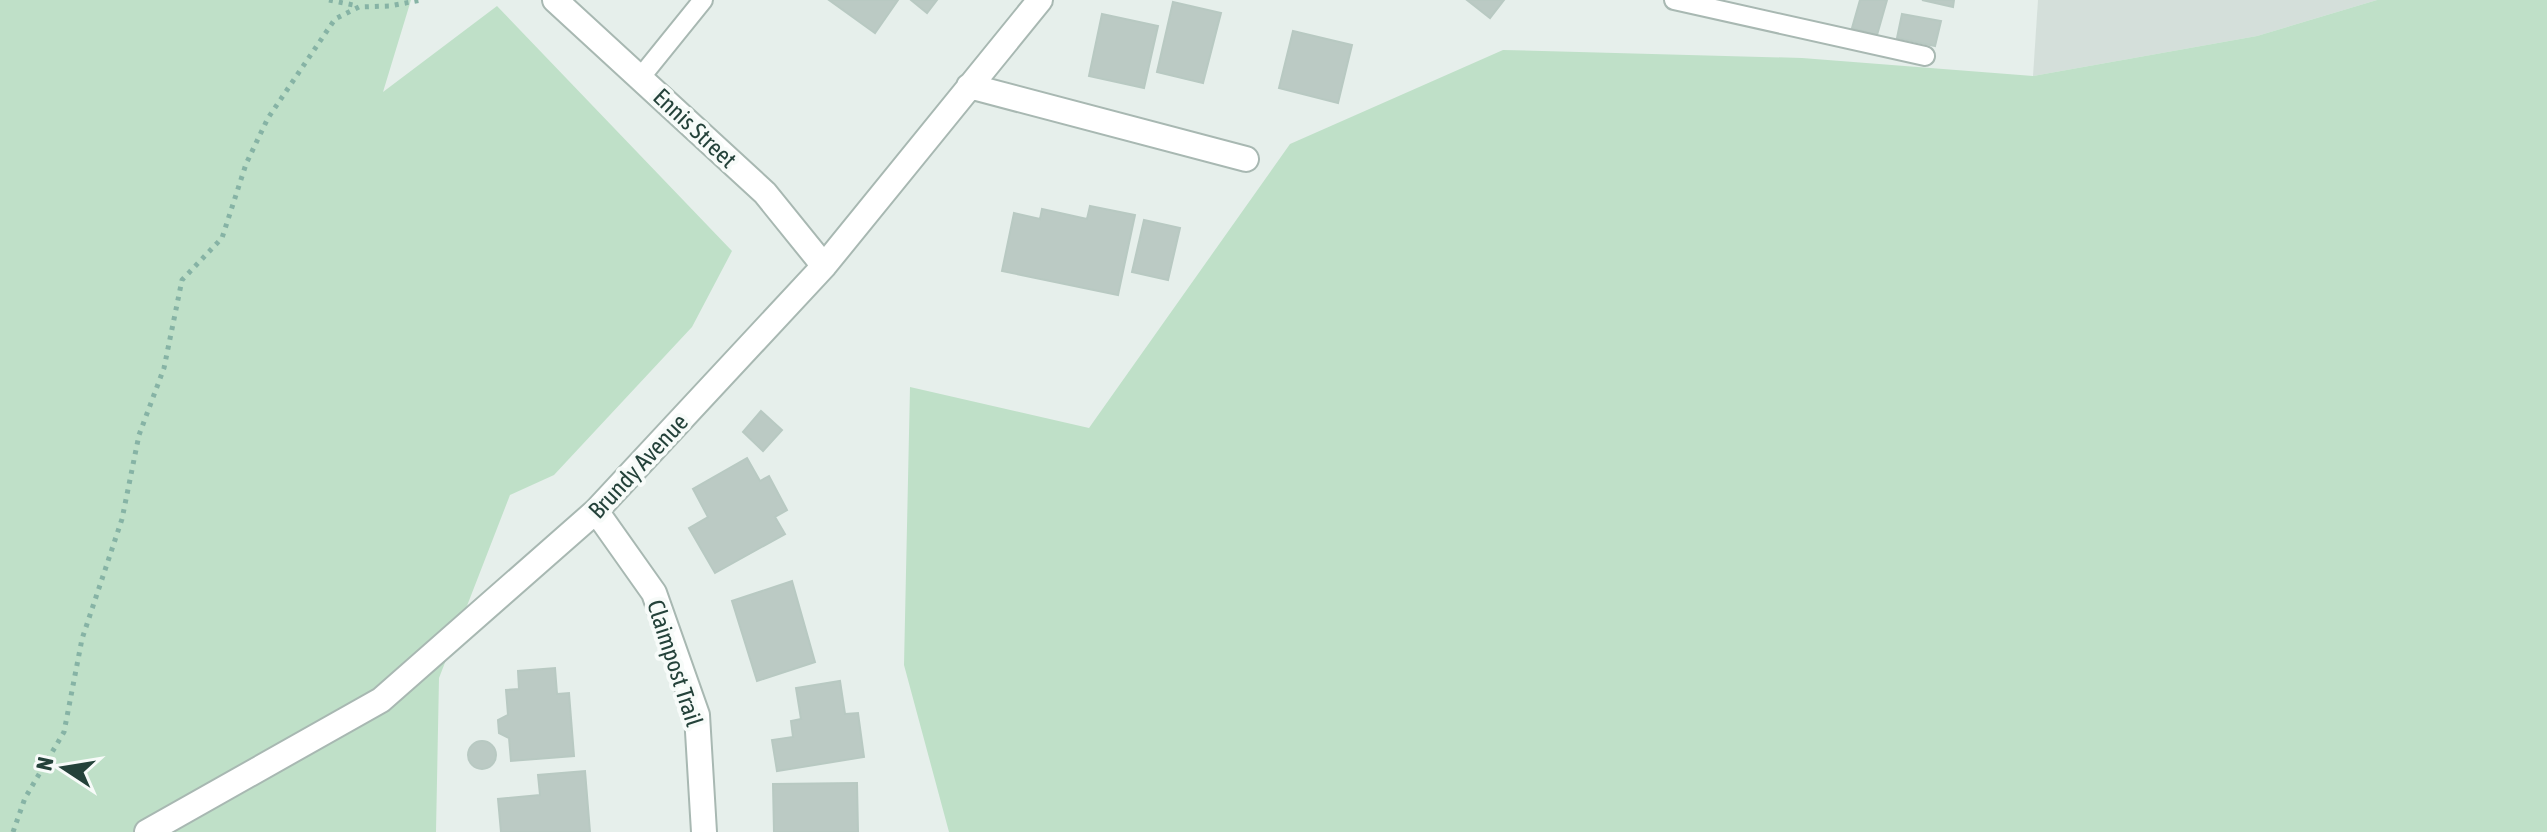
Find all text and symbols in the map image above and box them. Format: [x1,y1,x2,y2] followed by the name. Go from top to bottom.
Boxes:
[648,83,742,173] street label: Ennis Street
[583,408,693,524] street label: Brundy Avenue
[642,596,708,730] street label: Claimpost Trail
[24,728,104,808] north arrow
[30,755,59,773] text: N

